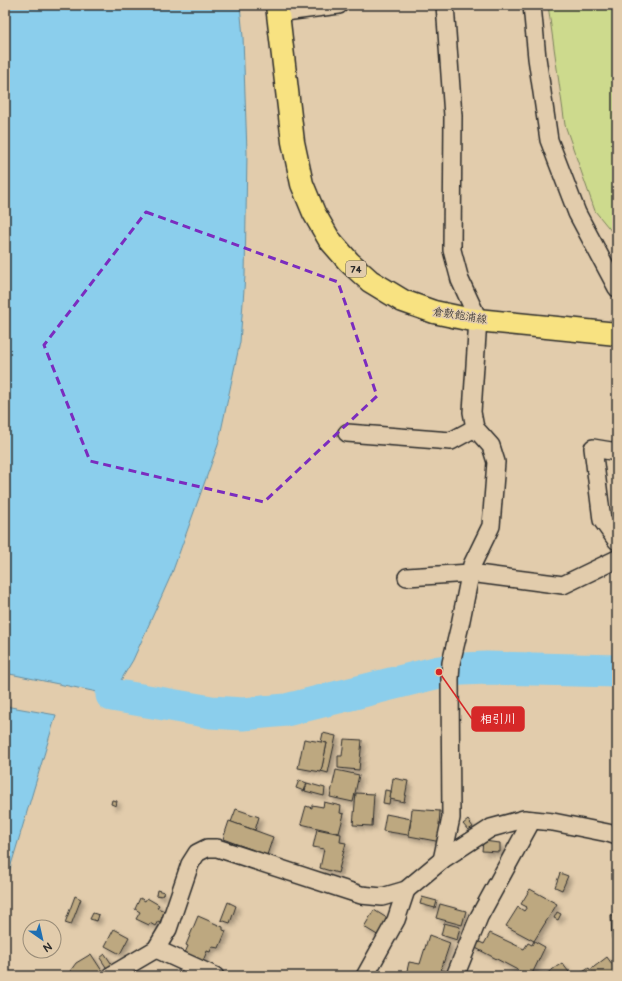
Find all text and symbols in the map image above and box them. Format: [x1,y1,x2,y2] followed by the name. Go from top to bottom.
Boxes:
[346,261,366,277] road number: 74
[432,305,488,326] street label: 倉敷飽浦線
[472,707,524,731] callout: 相引川
[480,712,516,727] text: 相引川
[22,919,62,959] north arrow
[40,939,54,955] text: N

